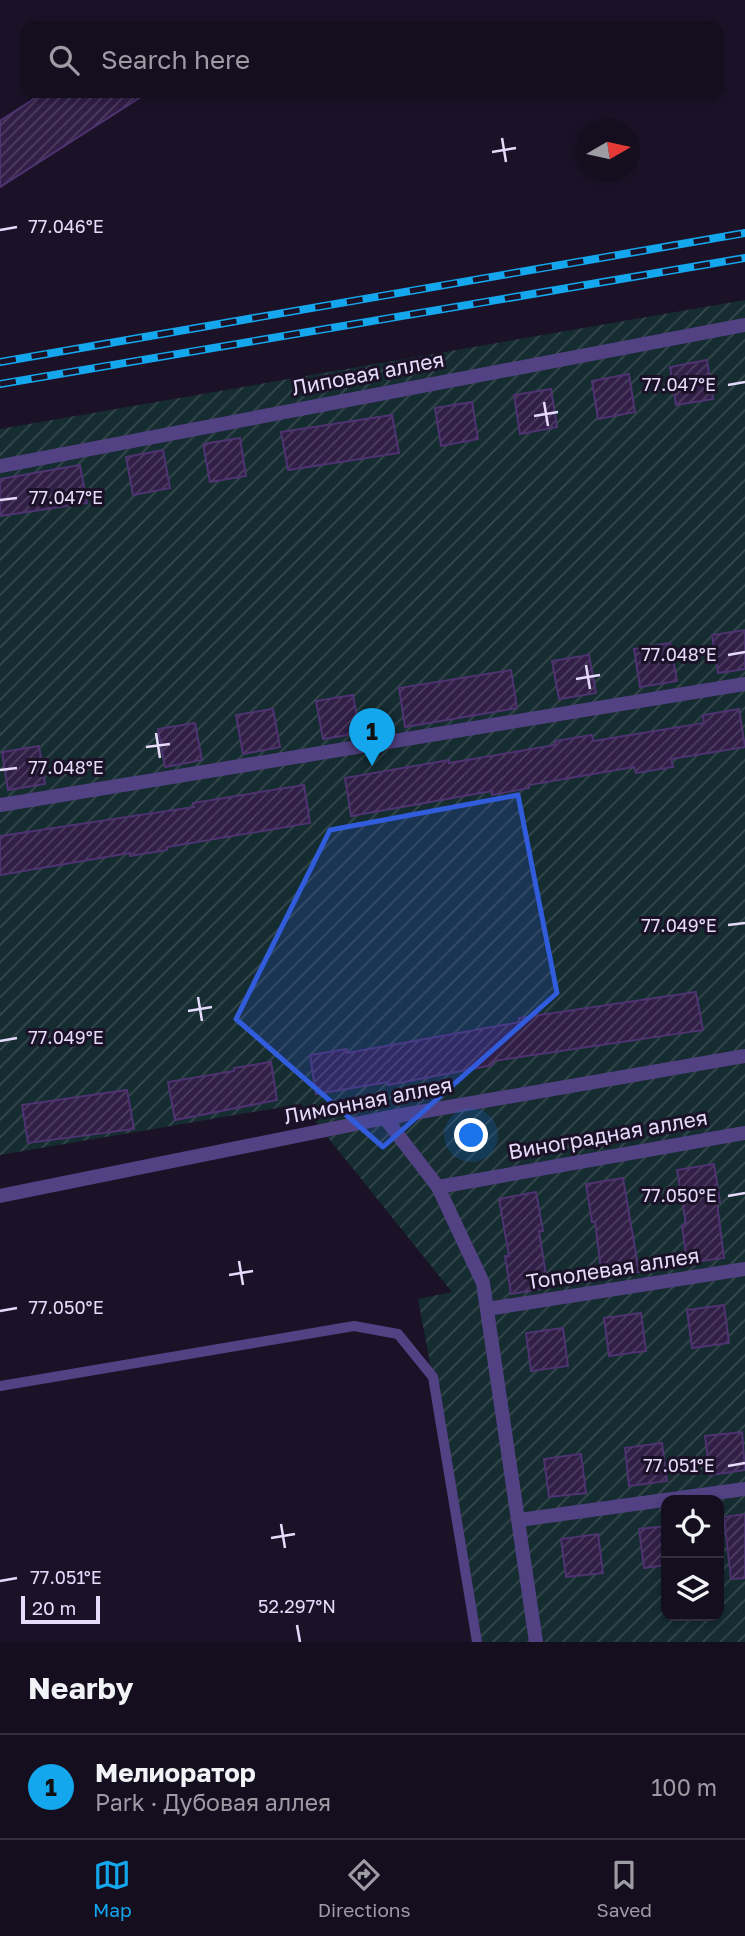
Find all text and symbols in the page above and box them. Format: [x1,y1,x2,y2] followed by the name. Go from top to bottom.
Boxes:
[21,21,724,98] search box
[45,41,83,79] icon: search
[101,44,250,75] text: Search here
[577,119,640,182] north arrow
[28,215,104,237] text: 77.046°E
[289,346,446,401] street label: Липовая аллея
[642,373,716,395] text: 77.047°E
[29,486,103,508] text: 77.047°E
[641,643,717,665] text: 77.048°E
[349,708,395,766] pin: 1
[28,756,104,778] text: 77.048°E
[641,914,717,936] text: 77.049°E
[28,1026,104,1048] text: 77.049°E
[281,1071,454,1129] street label: Лимонная аллея
[506,1104,710,1164] street label: Виноградная аллея
[454,1118,488,1152] your location
[641,1184,717,1206] text: 77.050°E
[525,1242,701,1295] street label: Тополевая аллея
[28,1296,104,1318] text: 77.050°E
[643,1454,715,1476] text: 77.051°E
[661,1495,724,1621] map controls
[661,1495,724,1558] button: locate
[661,1558,724,1621] button: layers
[30,1566,102,1588] text: 77.051°E
[21,1593,100,1625] scale bar
[258,1595,336,1617] text: 52.297°N
[32,1596,76,1619] text: 20 m
[28,1670,133,1706] text: Nearby
[95,1757,256,1788] text: Мелиоратор
[45,1773,57,1801] text: 1
[651,1773,717,1801] text: 100 m
[95,1788,331,1816] text: Park · Дубовая аллея
[93,1856,132,1921] tab: Map
[318,1856,411,1921] tab: Directions
[597,1856,652,1921] tab: Saved

